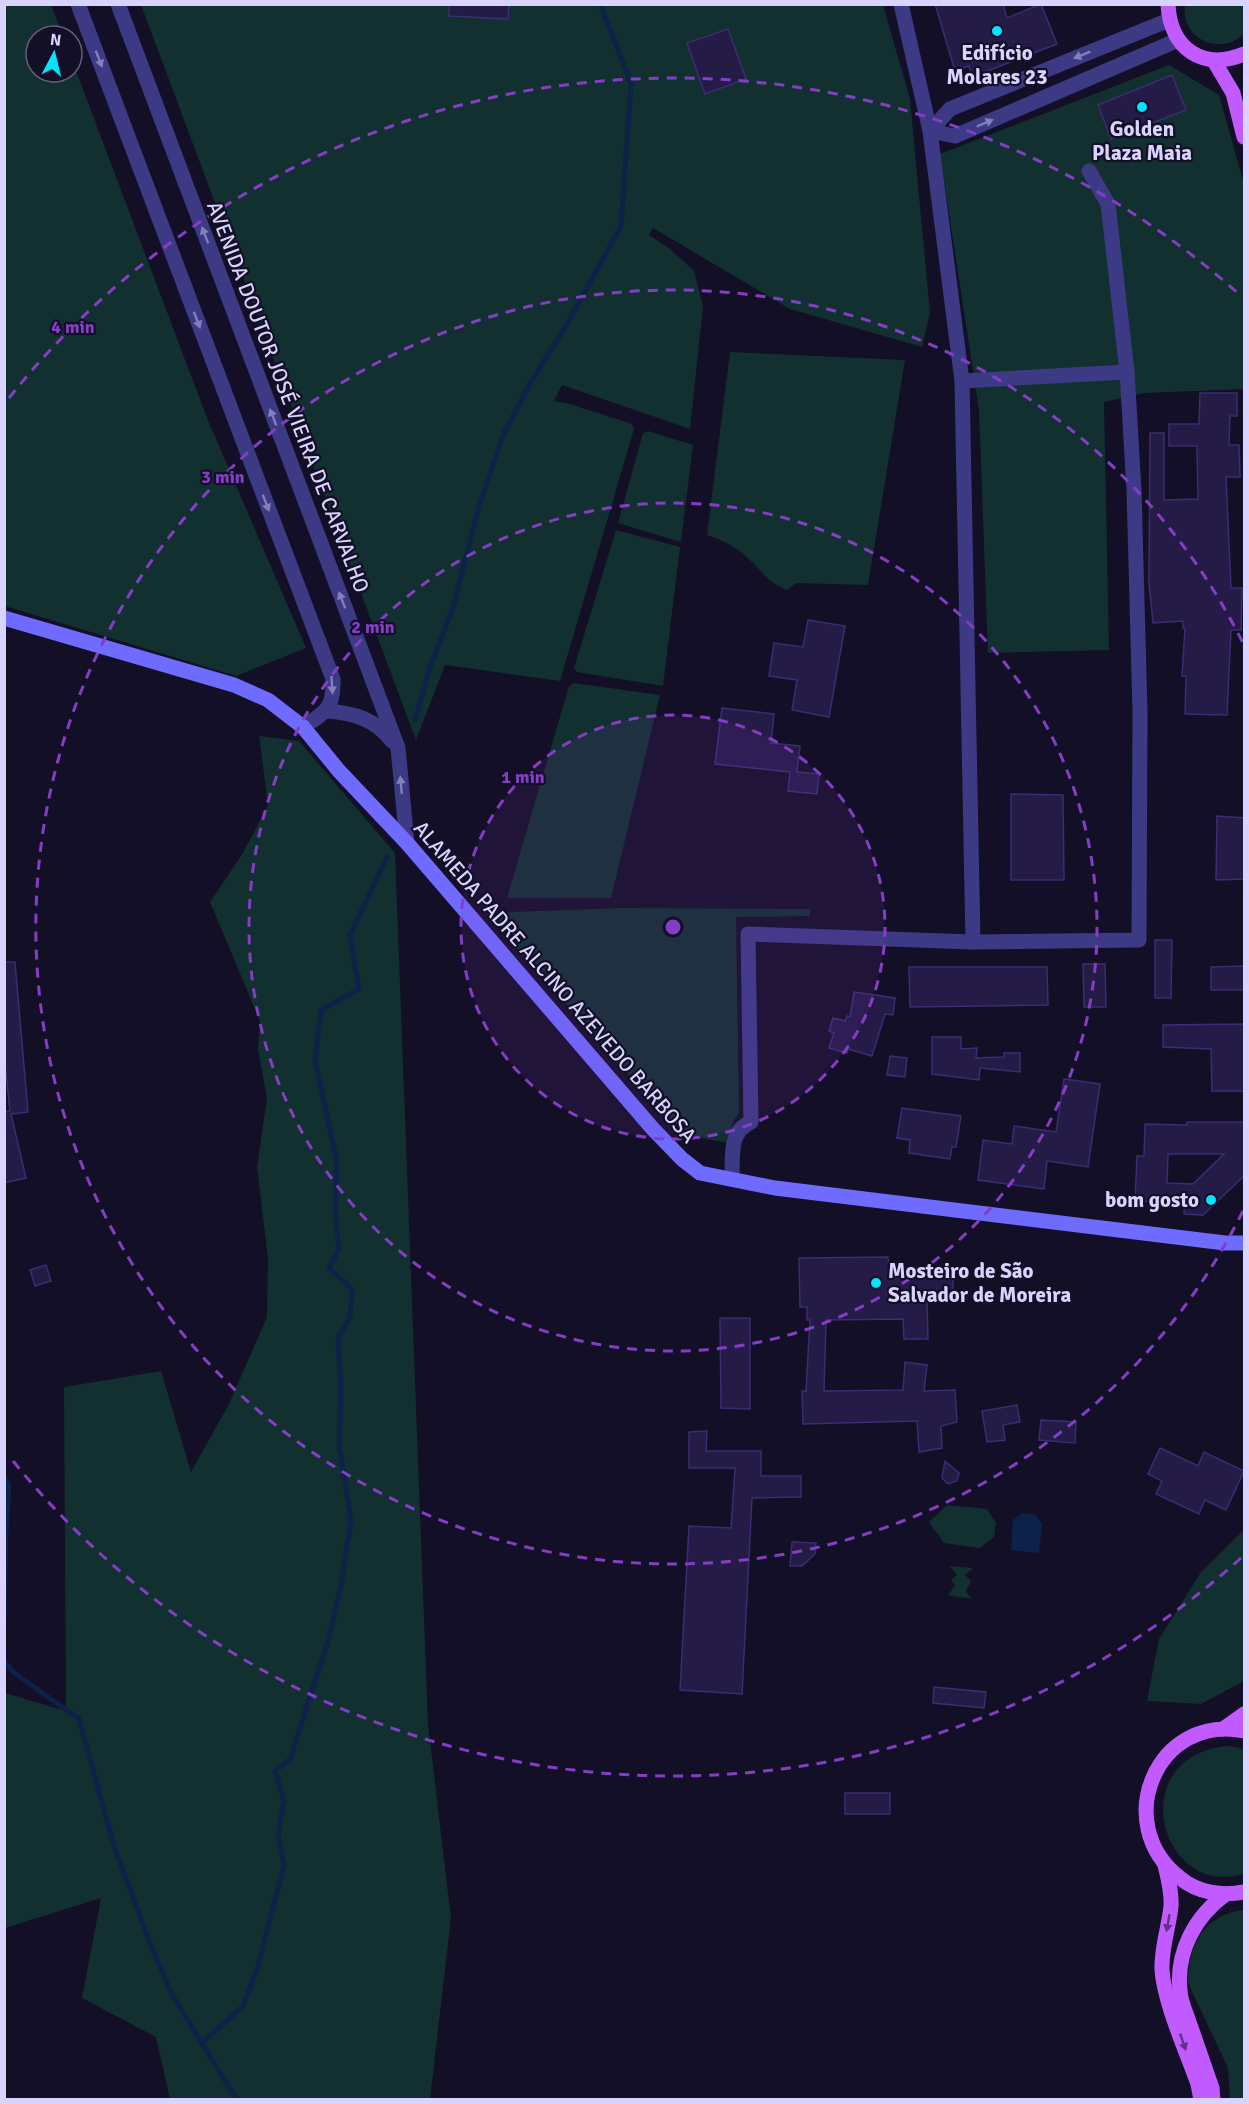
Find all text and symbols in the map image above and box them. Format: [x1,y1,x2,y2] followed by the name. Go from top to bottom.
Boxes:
[24,24,84,84] north arrow
[990,24,1004,38] marker: Edifício Molares 23
[49,30,62,51] text: N
[947,40,1047,90] place label: Edifício Molares 23
[94,50,104,68] one-way arrow
[1072,50,1090,60] one-way arrow
[1135,100,1149,114] marker: Golden Plaza Maia
[1092,116,1192,166] place label: Golden Plaza Maia
[977,118,995,128] one-way arrow
[201,198,375,596] street label: AVENIDA DOUTOR JOSÉ VIEIRA DE CARVALHO
[199,226,209,244] one-way arrow
[193,311,203,329] one-way arrow
[51,316,95,338] text: 4 min
[268,408,278,426] one-way arrow
[201,466,245,488] text: 3 min
[262,494,272,512] one-way arrow
[336,591,346,609] one-way arrow
[351,616,395,638] text: 2 min
[327,676,337,695] one-way arrow
[501,766,545,788] text: 1 min
[396,775,406,794] one-way arrow
[408,816,702,1149] street label: ALAMEDA PADRE ALCINO AZEVEDO BARBOSA
[663,917,683,937] centre of rings
[1105,1187,1199,1213] place label: bom gosto
[1204,1193,1218,1207] marker: bom gosto
[888,1258,1071,1308] place label: Mosteiro de São Salvador de Moreira
[869,1276,883,1290] marker: Mosteiro de São Salvador de Moreira
[1163,1913,1172,1932] one-way arrow
[1179,2033,1189,2051] one-way arrow

